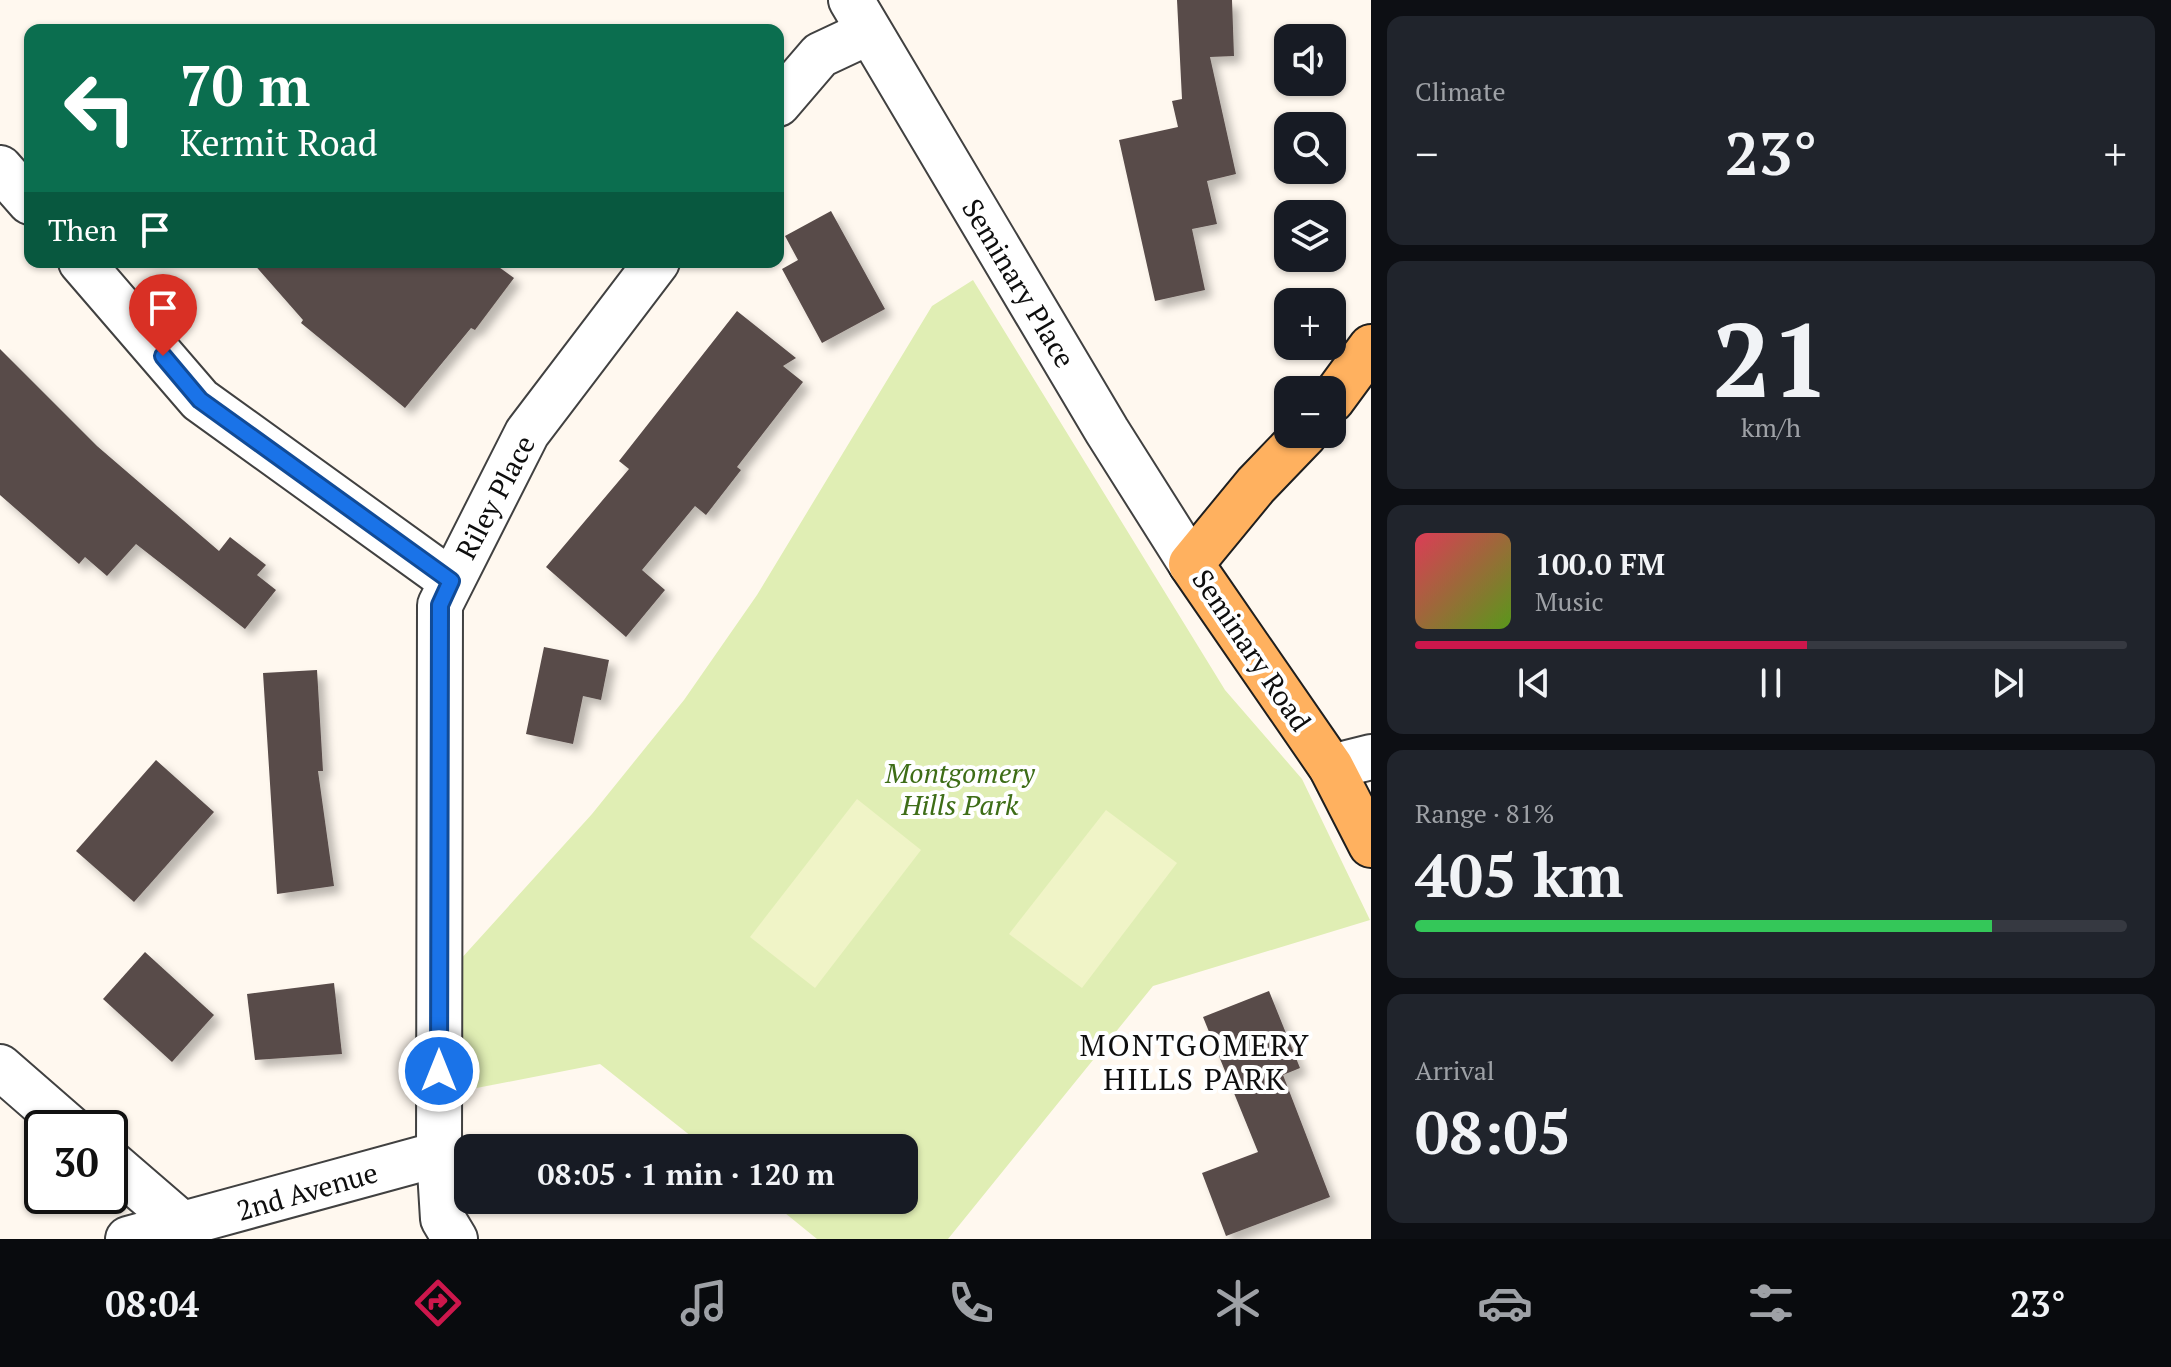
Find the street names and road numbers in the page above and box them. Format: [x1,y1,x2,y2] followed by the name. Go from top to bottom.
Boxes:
[954,192,1084,374] street label: Seminary Place
[447,429,543,565] street label: Riley Place
[1184,562,1320,738] street label: Seminary Road
[232,1153,382,1229] street label: 2nd Avenue

